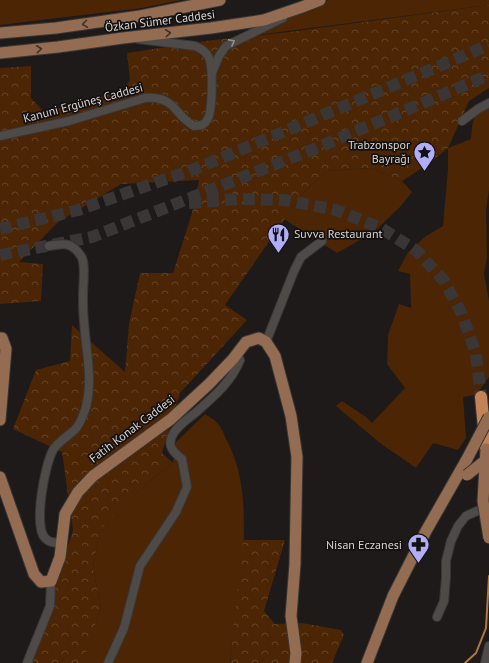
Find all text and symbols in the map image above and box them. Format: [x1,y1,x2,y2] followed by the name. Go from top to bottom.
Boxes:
[104,6,216,35] street label: Özkan Sümer Caddesi
[82,19,88,28] one-way arrow
[165,28,171,37] one-way arrow
[228,40,235,47] one-way arrow
[36,45,42,54] one-way arrow
[21,79,144,126] street label: Kanuni Ergüneş Caddesi
[348,137,410,166] place label: Trabzonspor Bayrağı
[412,139,438,172] place icon: Trabzonspor Bayrağı
[265,221,291,254] restaurant icon: Suvva Restaurant
[294,226,383,241] place label: Suvva Restaurant
[86,392,177,466] street label: Fatih Konak Caddesi
[405,532,431,565] pharmacy icon: Nisan Eczanesi
[326,537,402,552] place label: Nisan Eczanesi

